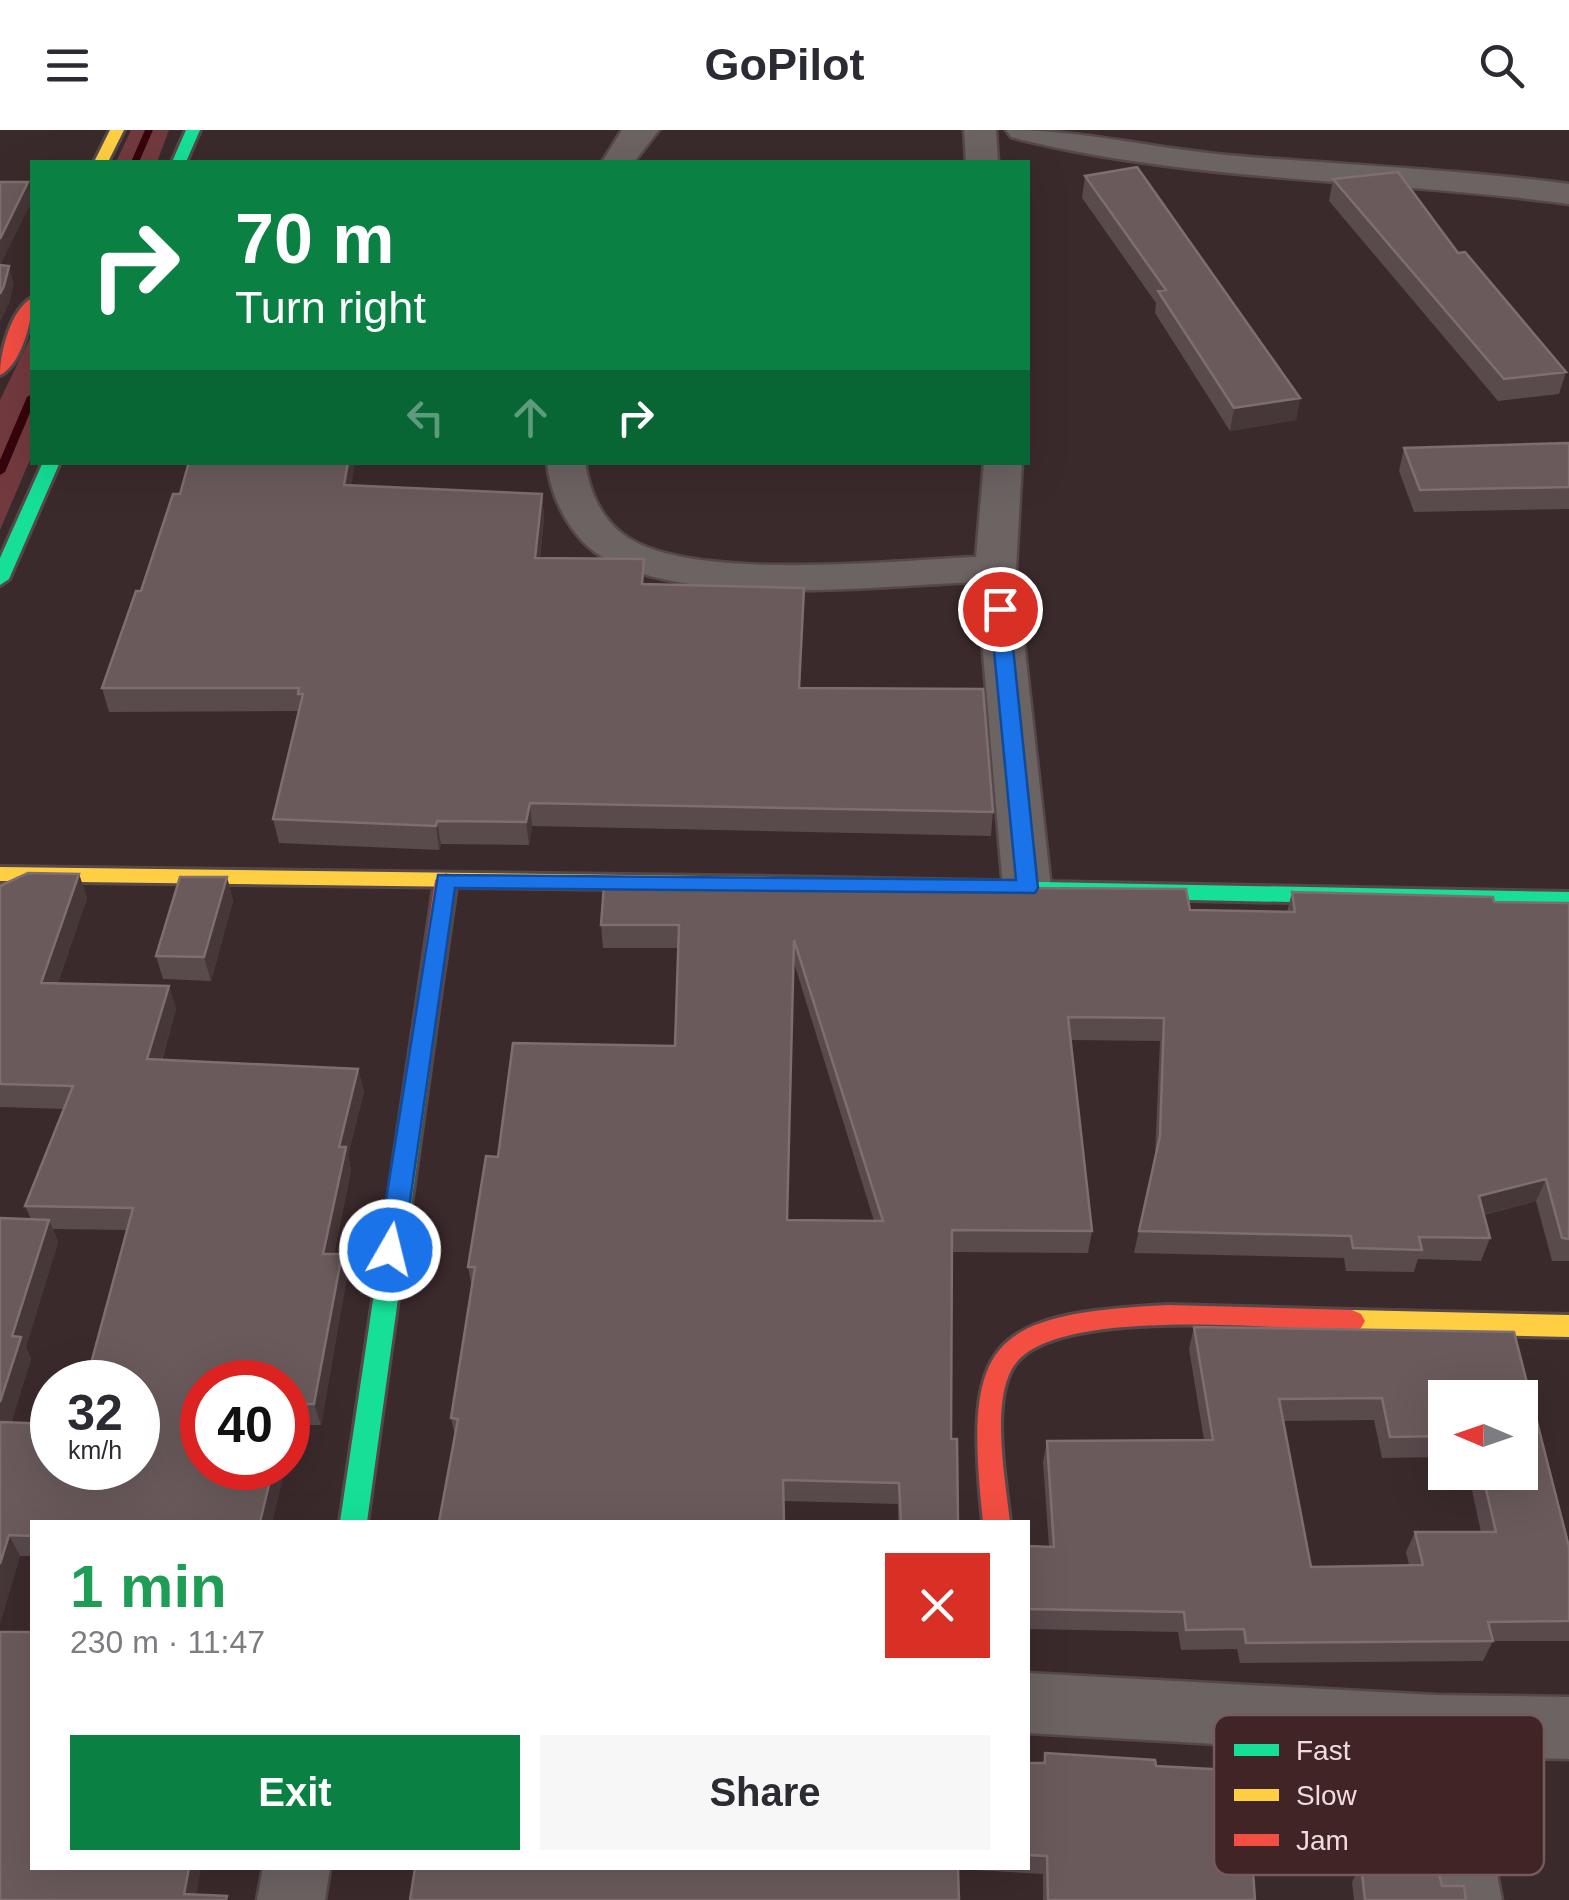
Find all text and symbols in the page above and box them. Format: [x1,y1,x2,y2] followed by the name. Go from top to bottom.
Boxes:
[40,38,95,93] icon: menu
[1474,38,1529,93] icon: search
[705,39,864,90] text: GoPilot
[70,200,200,330] icon: right
[235,200,395,278] text: 70 m
[235,282,426,333] text: Turn right
[398,390,453,445] icon: left
[503,390,558,445] icon: ahead
[608,390,663,445] icon: right
[958,567,1043,652] pin
[973,582,1028,637] icon: arrive
[338,1198,442,1302] position arrow
[180,1360,310,1490] speed limit sign: 40
[1428,1380,1538,1490] north arrow
[1428,1380,1538,1490] map controls
[67,1385,123,1441] text: 32
[68,1436,122,1464] text: km/h
[70,1553,227,1620] text: 1 min
[885,1553,990,1658] button: close
[70,1624,265,1660] text: 230 m · 11:47
[1214,1715,1544,1875] legend
[70,1735,520,1850] button: Exit
[540,1735,990,1850] button: Share
[1296,1735,1351,1766] text: Fast
[1296,1780,1357,1811] text: Slow
[1296,1825,1349,1856] text: Jam

